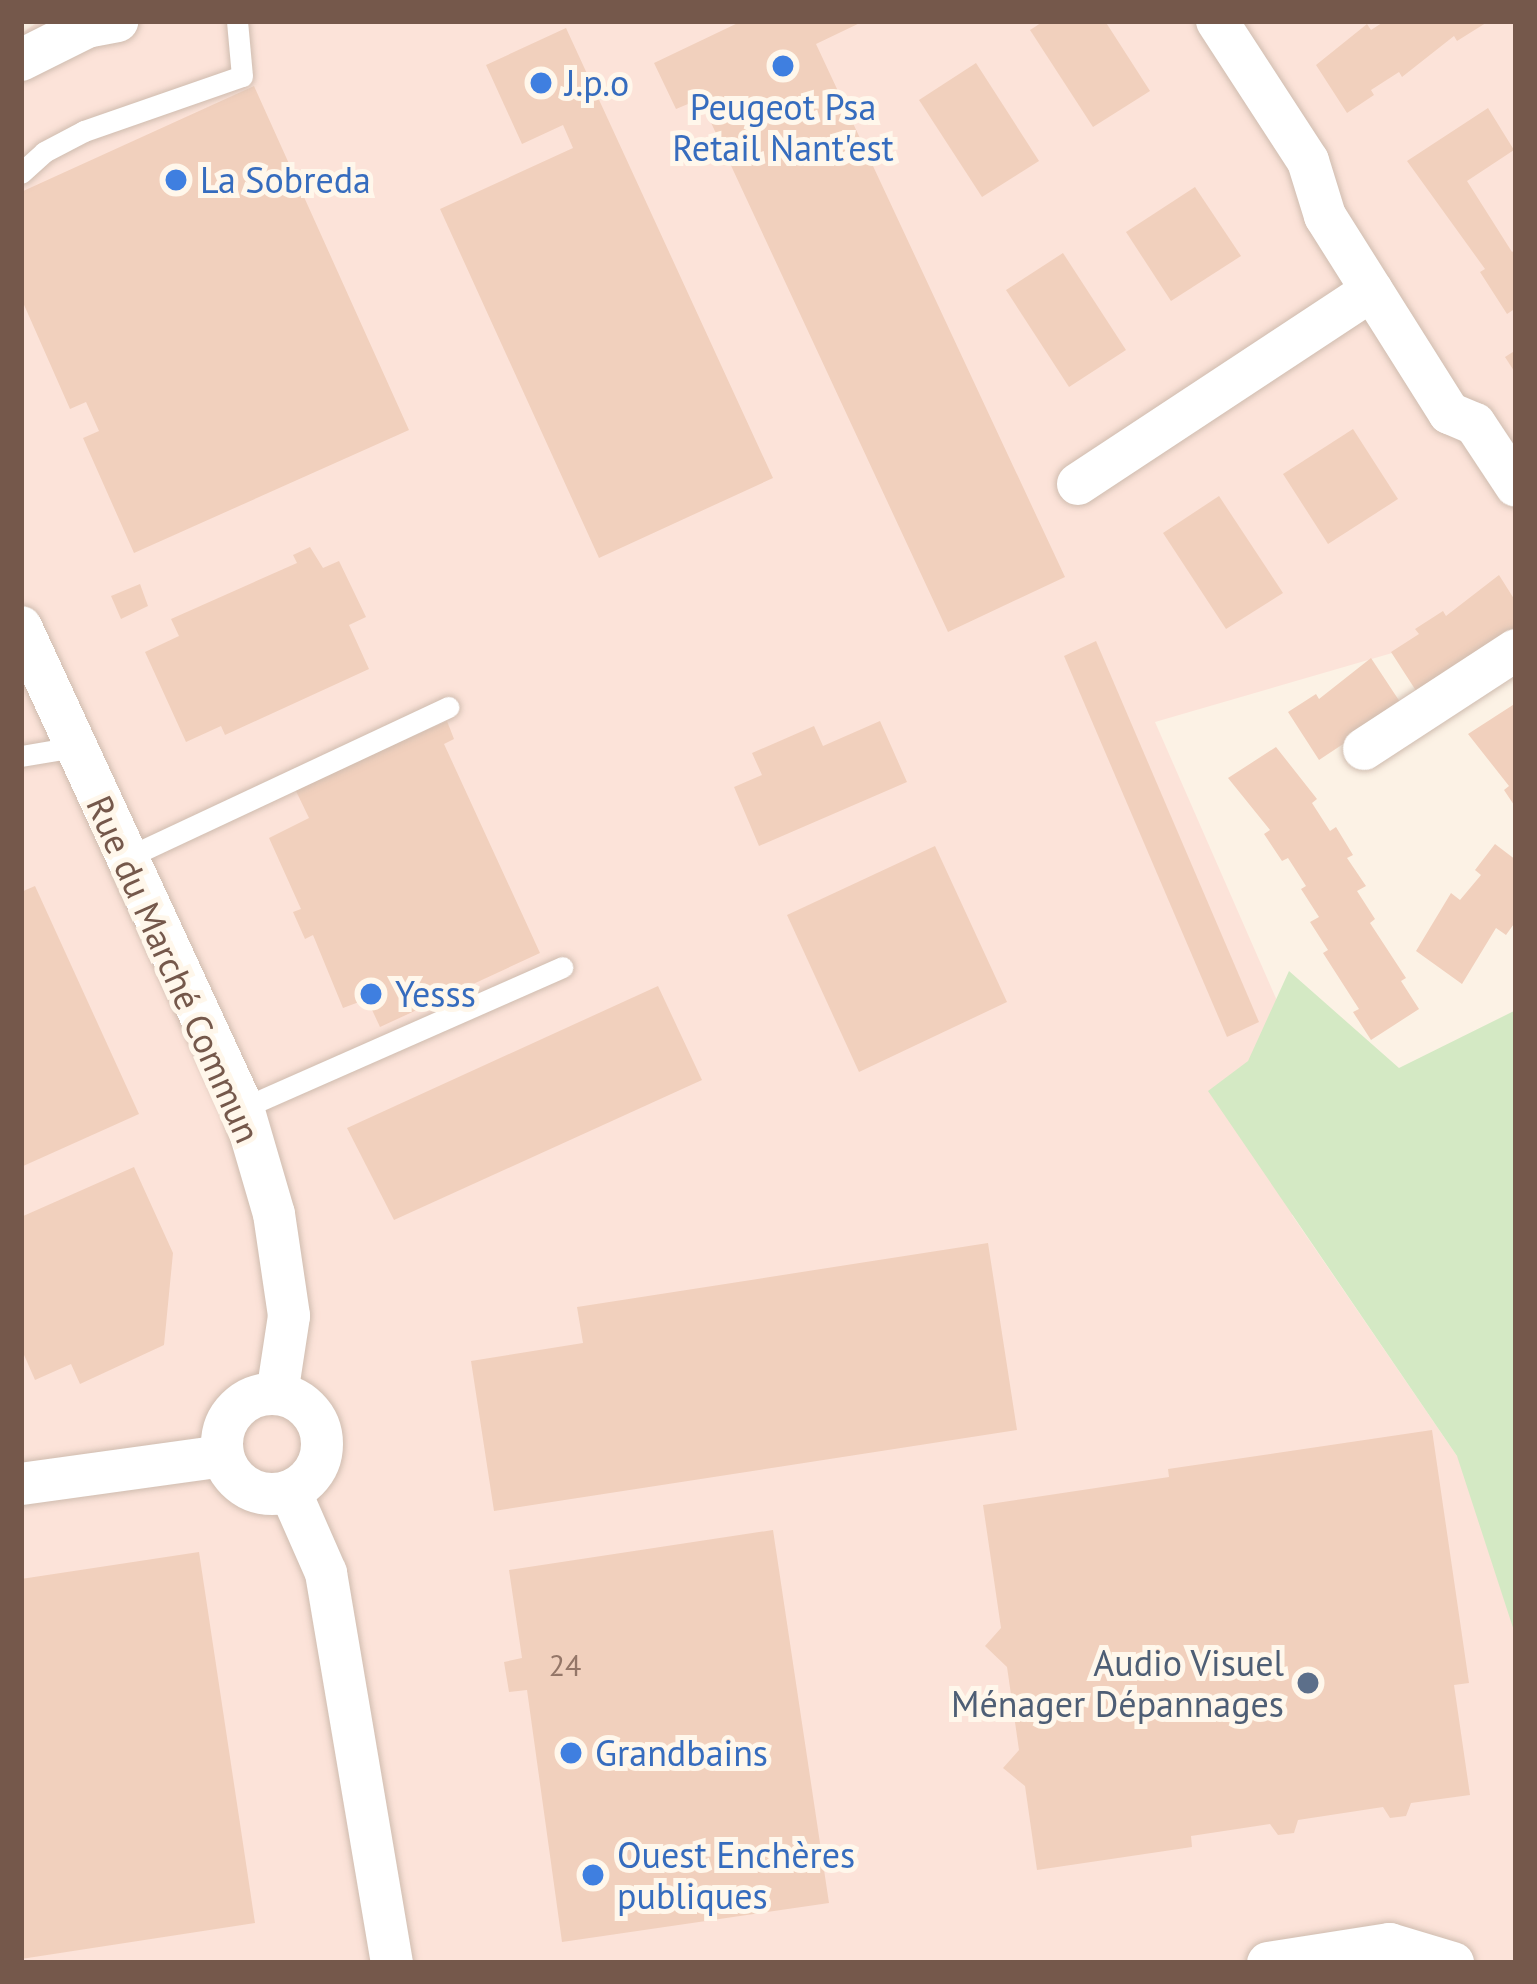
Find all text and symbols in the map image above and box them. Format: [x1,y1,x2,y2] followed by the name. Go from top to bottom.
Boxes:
[770,53,796,79] marker: Peugeot Psa Retail Nant'est
[565,61,629,105] place label: J.p.o
[528,70,554,96] marker: J.p.o
[672,84,894,169] place label: Peugeot Psa Retail Nant'est
[200,158,371,202] place label: La Sobreda
[163,167,189,193] marker: La Sobreda
[78,789,270,1149] street label: Rue du Marché Commun
[395,972,476,1016] place label: Yesss
[358,981,384,1007] marker: Yesss
[951,1640,1284,1725] place label: Audio Visuel Ménager Dépannages
[549,1647,581,1683] house number: 24
[1295,1670,1321,1696] marker: Audio Visuel Ménager Dépannages
[595,1731,768,1775] place label: Grandbains
[558,1740,584,1766] marker: Grandbains
[617,1832,855,1917] place label: Ouest Enchères publiques
[580,1862,606,1888] marker: Ouest Enchères publiques

